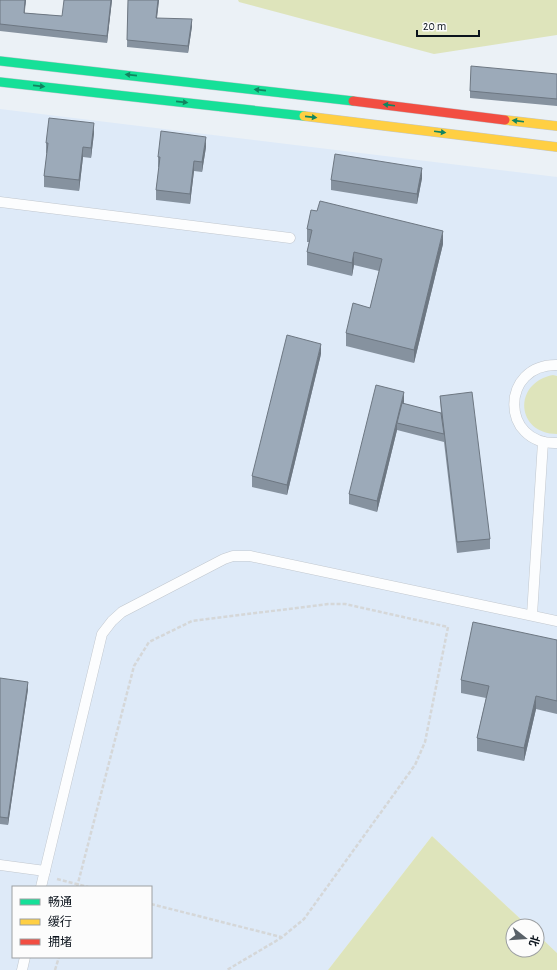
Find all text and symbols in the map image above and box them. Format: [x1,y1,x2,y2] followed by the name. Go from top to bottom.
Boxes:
[417,12,479,38] scale bar
[423,20,446,32] text: 20 m
[125,72,137,79] one-way arrow
[33,83,45,89] one-way arrow
[254,87,266,93] one-way arrow
[176,99,188,105] one-way arrow
[383,102,395,108] one-way arrow
[305,114,317,120] one-way arrow
[512,118,524,124] one-way arrow
[434,129,446,135] one-way arrow
[12,886,152,958] legend
[48,895,72,908] text: 畅通
[48,915,72,928] text: 缓行
[505,918,545,958] north arrow
[527,934,541,948] text: 北
[48,936,72,948] text: 拥堵

